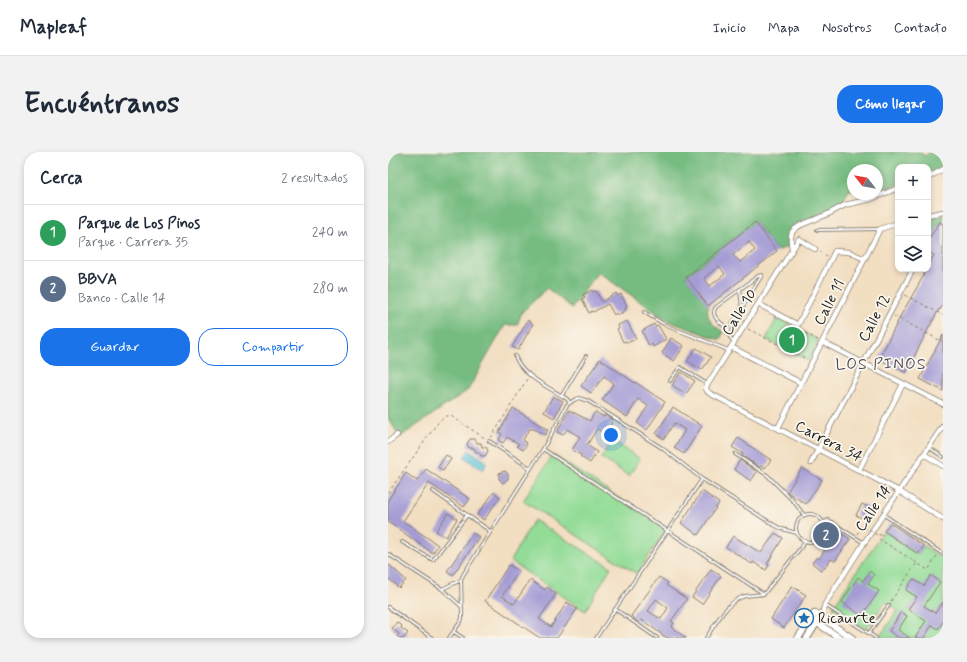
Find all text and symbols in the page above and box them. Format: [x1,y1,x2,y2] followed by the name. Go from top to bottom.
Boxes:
[20,15,87,40] text: Mapleaf
[713,19,746,37] text: Inicio
[768,19,800,37] text: Mapa
[822,19,872,37] text: Nosotros
[894,19,947,37] text: Contacto
[837,85,943,123] button: Cómo llegar
[24,86,180,123] text: Encuéntranos
[847,164,883,200] north arrow
[895,164,931,272] map controls
[895,164,931,200] button: +
[40,167,83,189] text: Cerca
[281,170,348,187] text: 2 resultados
[895,200,931,236] button: −
[78,214,200,234] text: Parque de Los Pinos
[50,224,56,241] text: 1
[312,224,348,241] text: 240 m
[78,234,188,251] text: Parque · Carrera 35
[895,236,931,272] button: layers
[78,270,117,290] text: BBVA
[810,276,850,329] street label: Calle 11
[50,280,56,297] text: 2
[313,280,348,297] text: 280 m
[718,285,762,340] street label: Calle 10
[78,290,166,307] text: Banco · Calle 14
[854,291,896,346] street label: Calle 12
[779,325,805,355] pin: 1
[40,328,190,366] button: Guardar
[198,328,348,366] button: Compartir
[835,354,927,375] district label: LOS PINOS
[791,416,866,467] street label: Carrera 34
[601,425,621,445] your location
[851,481,897,536] street label: Calle 14
[813,520,839,550] pin: 2
[793,607,815,629] place icon: Ricaurte
[818,609,876,629] place label: Ricaurte

